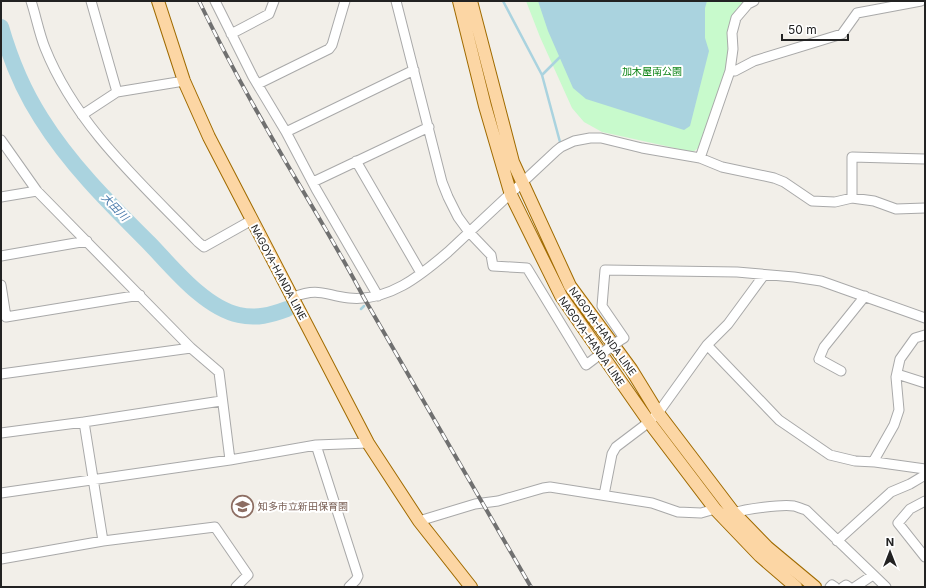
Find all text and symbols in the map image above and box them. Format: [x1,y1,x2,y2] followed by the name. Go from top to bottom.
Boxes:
[782,16,848,42] scale bar
[788,22,817,37] text: 50 m
[622,65,682,77] park label: 加木屋南公園
[99,190,132,224] water label: 大田川
[249,222,309,322] street label: NAGOYA-HANDA LINE
[567,284,639,378] street label: NAGOYA-HANDA LINE
[557,294,627,388] street label: NAGOYA-HANDA LINE
[229,493,255,519] school or university icon: 知多市立新田保育園
[258,500,348,512] place label: 知多市立新田保育園
[870,532,910,572] north arrow
[886,535,894,549] text: N

